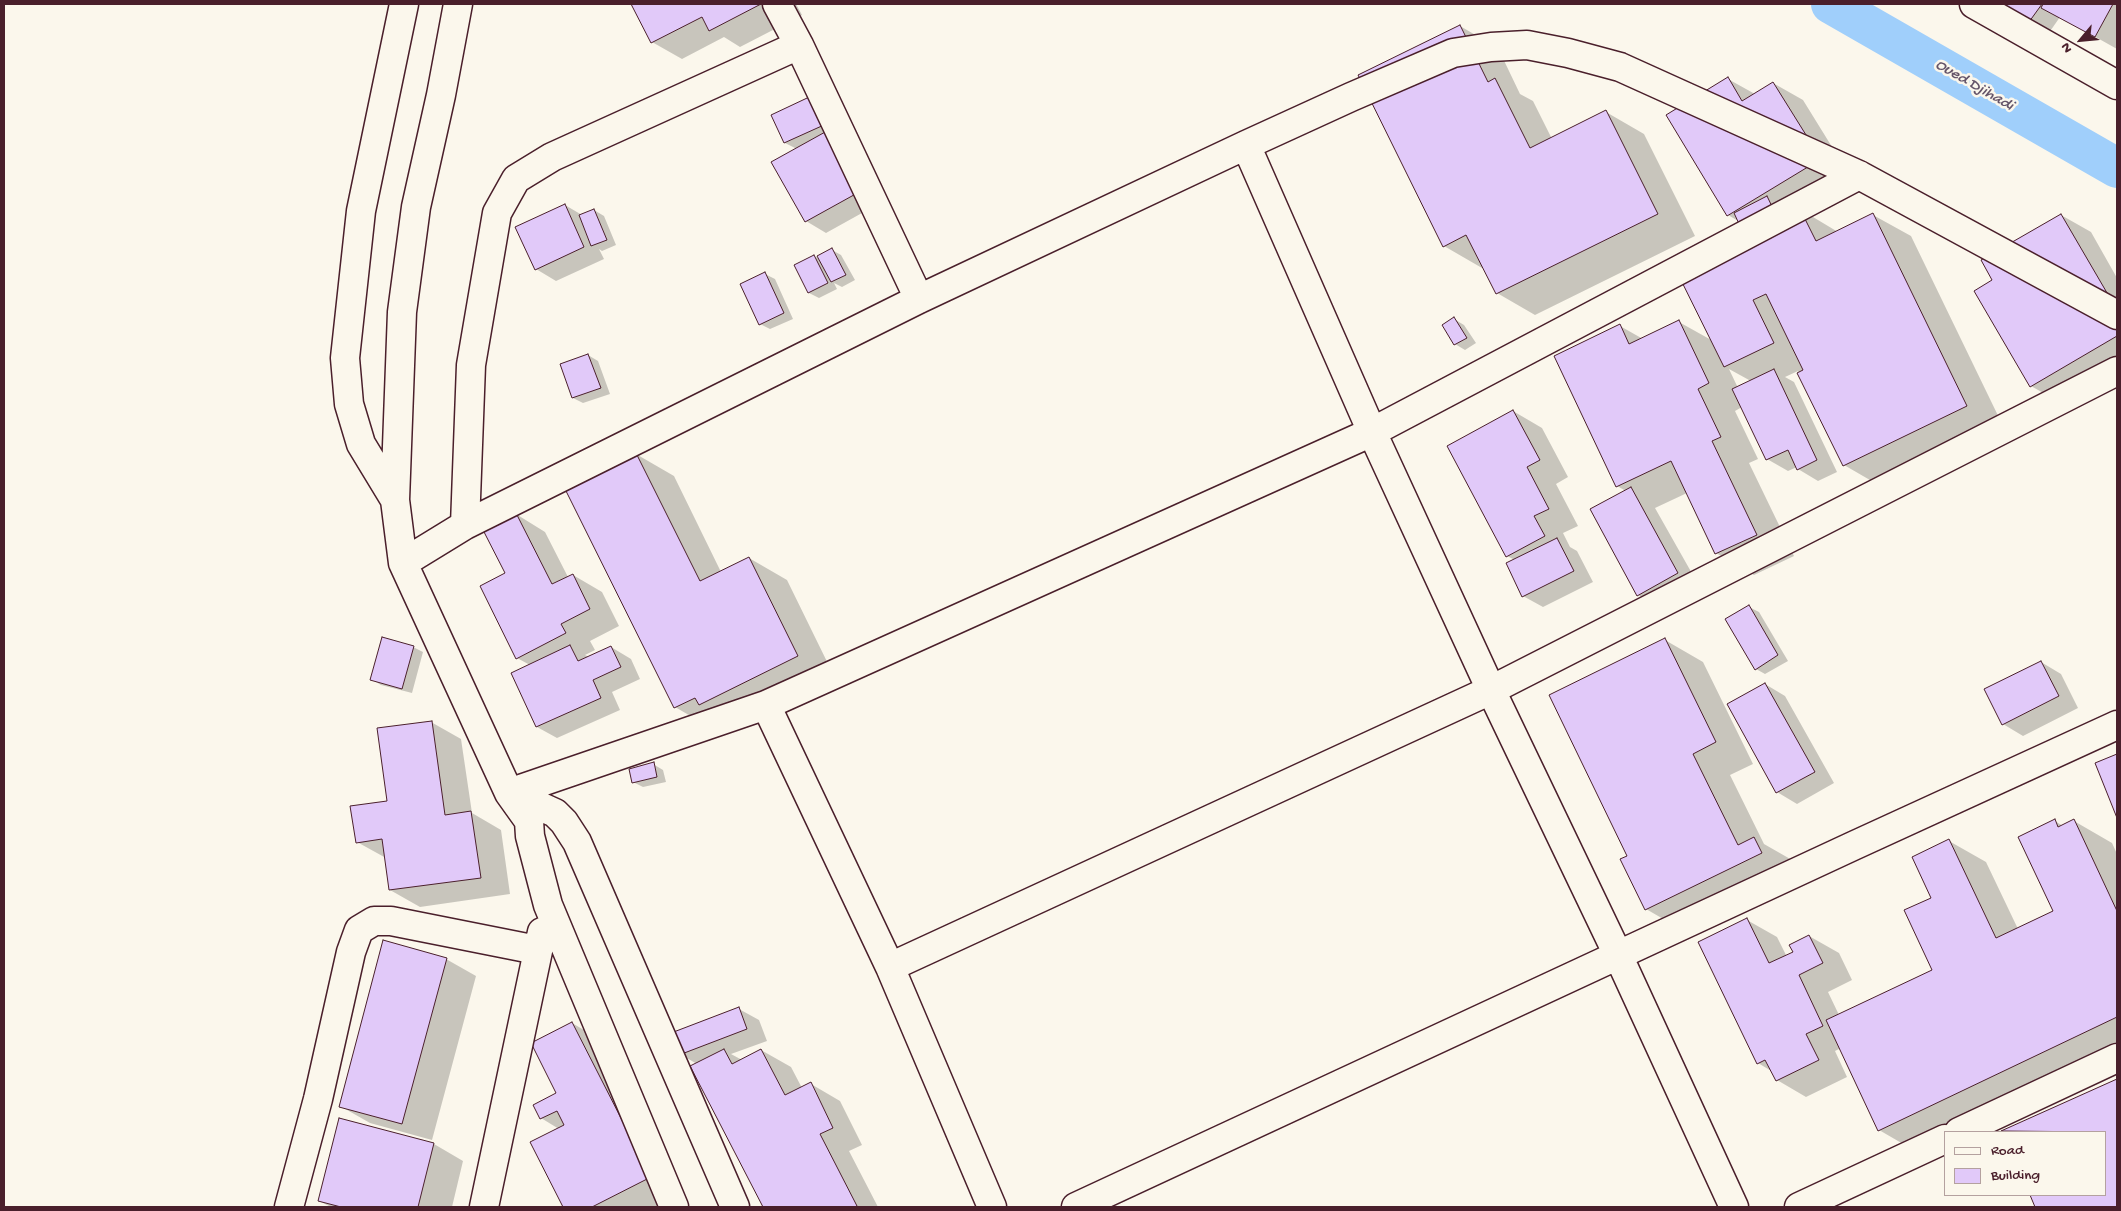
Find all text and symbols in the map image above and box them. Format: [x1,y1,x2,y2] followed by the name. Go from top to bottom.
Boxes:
[2056,15,2106,65] north arrow
[2058,39,2077,55] text: N
[1931,56,2017,116] water label: Oued Djihadi
[1944,1131,2106,1196] legend
[1991,1142,2024,1160] text: Road
[1991,1167,2040,1185] text: Building

